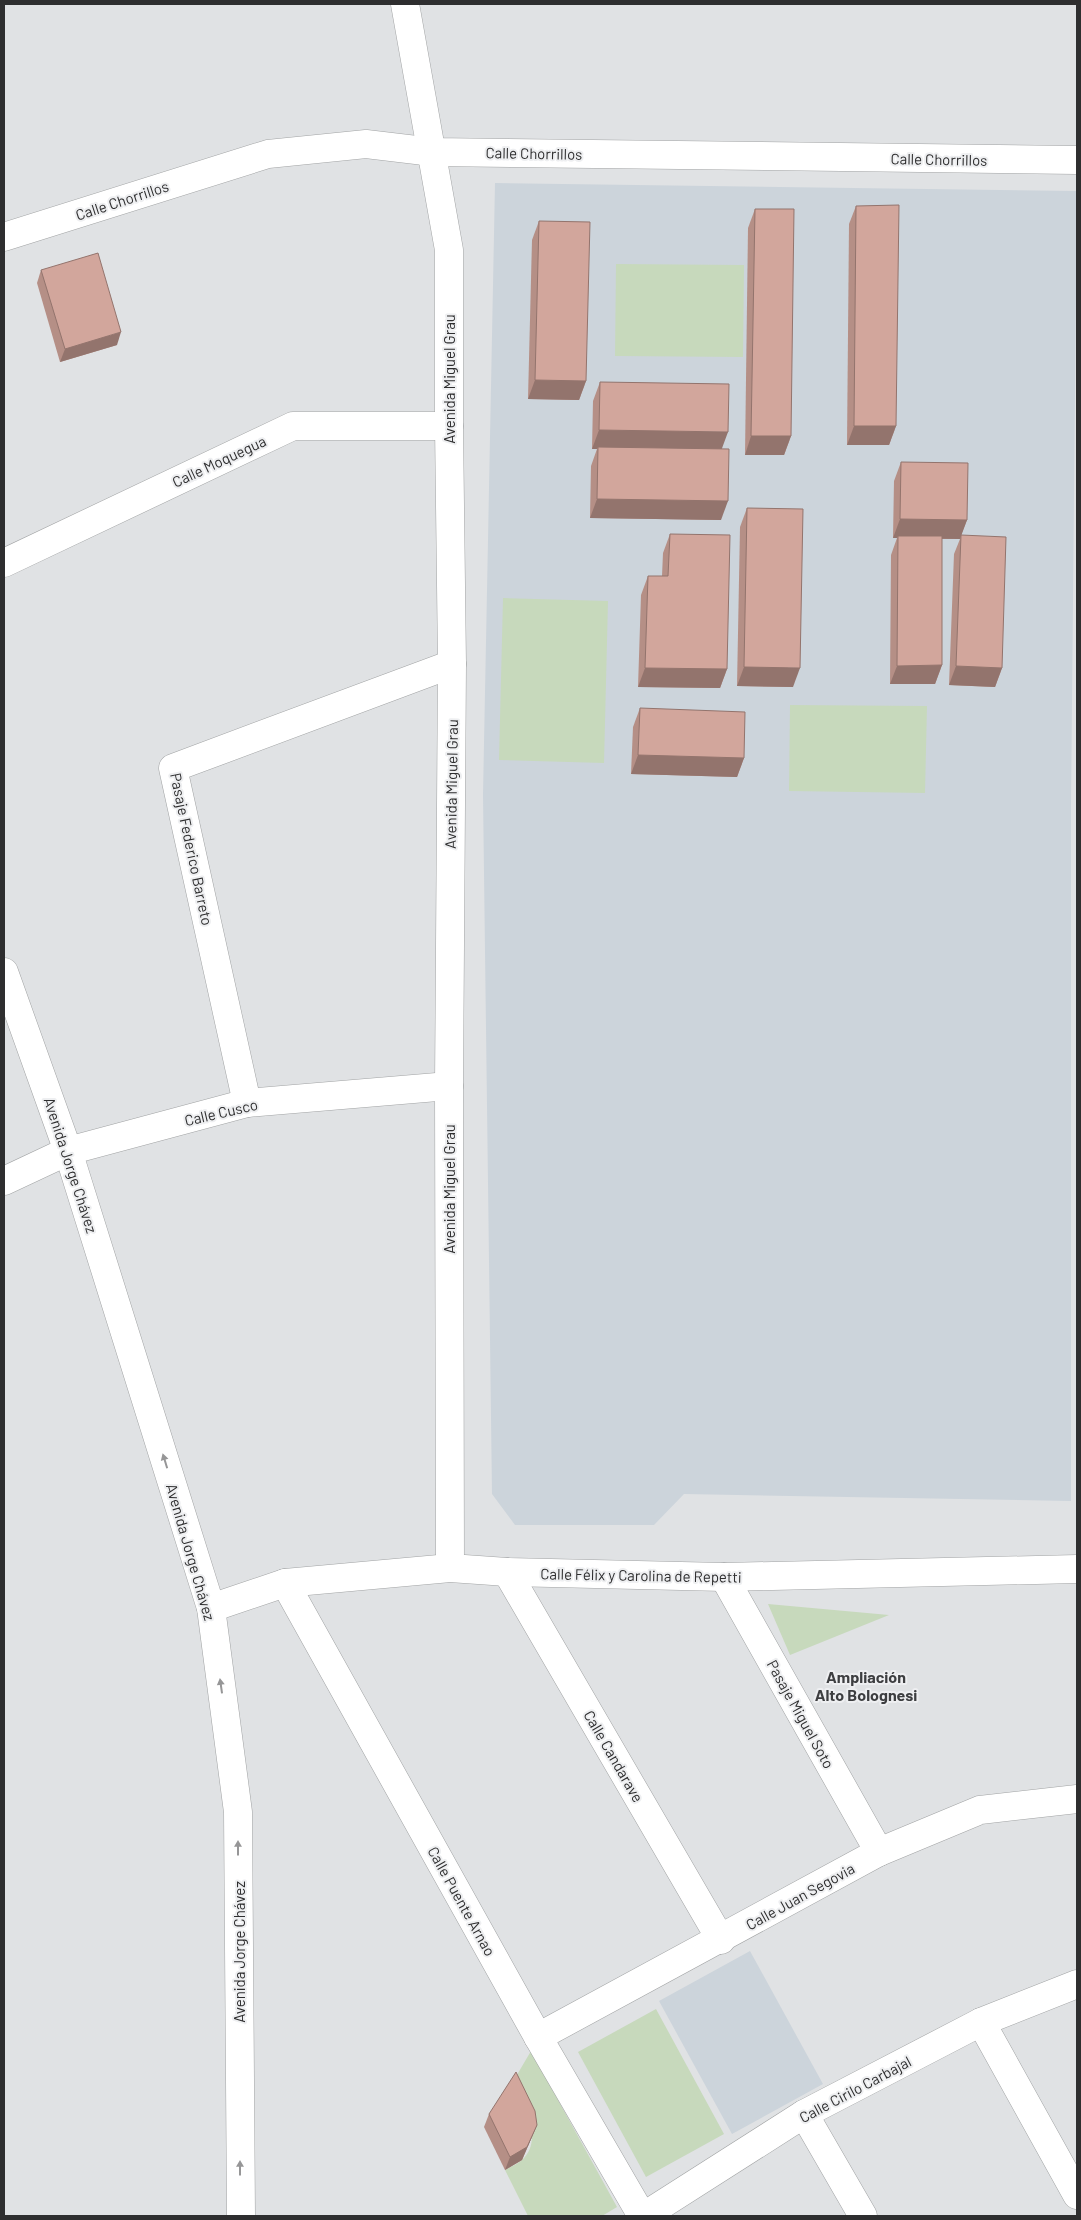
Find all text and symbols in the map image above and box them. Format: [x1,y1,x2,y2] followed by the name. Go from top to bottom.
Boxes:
[485,143,583,163] street label: Calle Chorrillos
[890,149,988,169] street label: Calle Chorrillos
[73,176,171,224] street label: Calle Chorrillos
[440,314,458,444] street label: Avenida Miguel Grau
[169,431,269,491] street label: Calle Moquegua
[441,719,461,849] street label: Avenida Miguel Grau
[167,771,217,927] street label: Pasaje Federico Barreto
[41,1095,102,1235] street label: Avenida Jorge Chávez
[183,1095,259,1129] street label: Calle Cusco
[440,1124,458,1254] street label: Avenida Miguel Grau
[160,1454,168,1469] one-way arrow
[163,1481,219,1623] street label: Avenida Jorge Chávez
[540,1564,742,1586] street label: Calle Félix y Carolina de Repetti
[764,1657,838,1771] street label: Pasaje Miguel Soto
[815,1667,917,1704] district label: Ampliación Alto Bolognesi
[217,1678,225,1694] one-way arrow
[580,1707,648,1805] street label: Calle Candarave
[234,1839,242,1855] one-way arrow
[424,1843,500,1959] street label: Calle Puente Arnao
[743,1859,857,1933] street label: Calle Juan Segovia
[230,1881,248,2023] street label: Avenida Jorge Chávez
[796,2052,914,2126] street label: Calle Cirilo Carbajal
[236,2159,244,2175] one-way arrow

